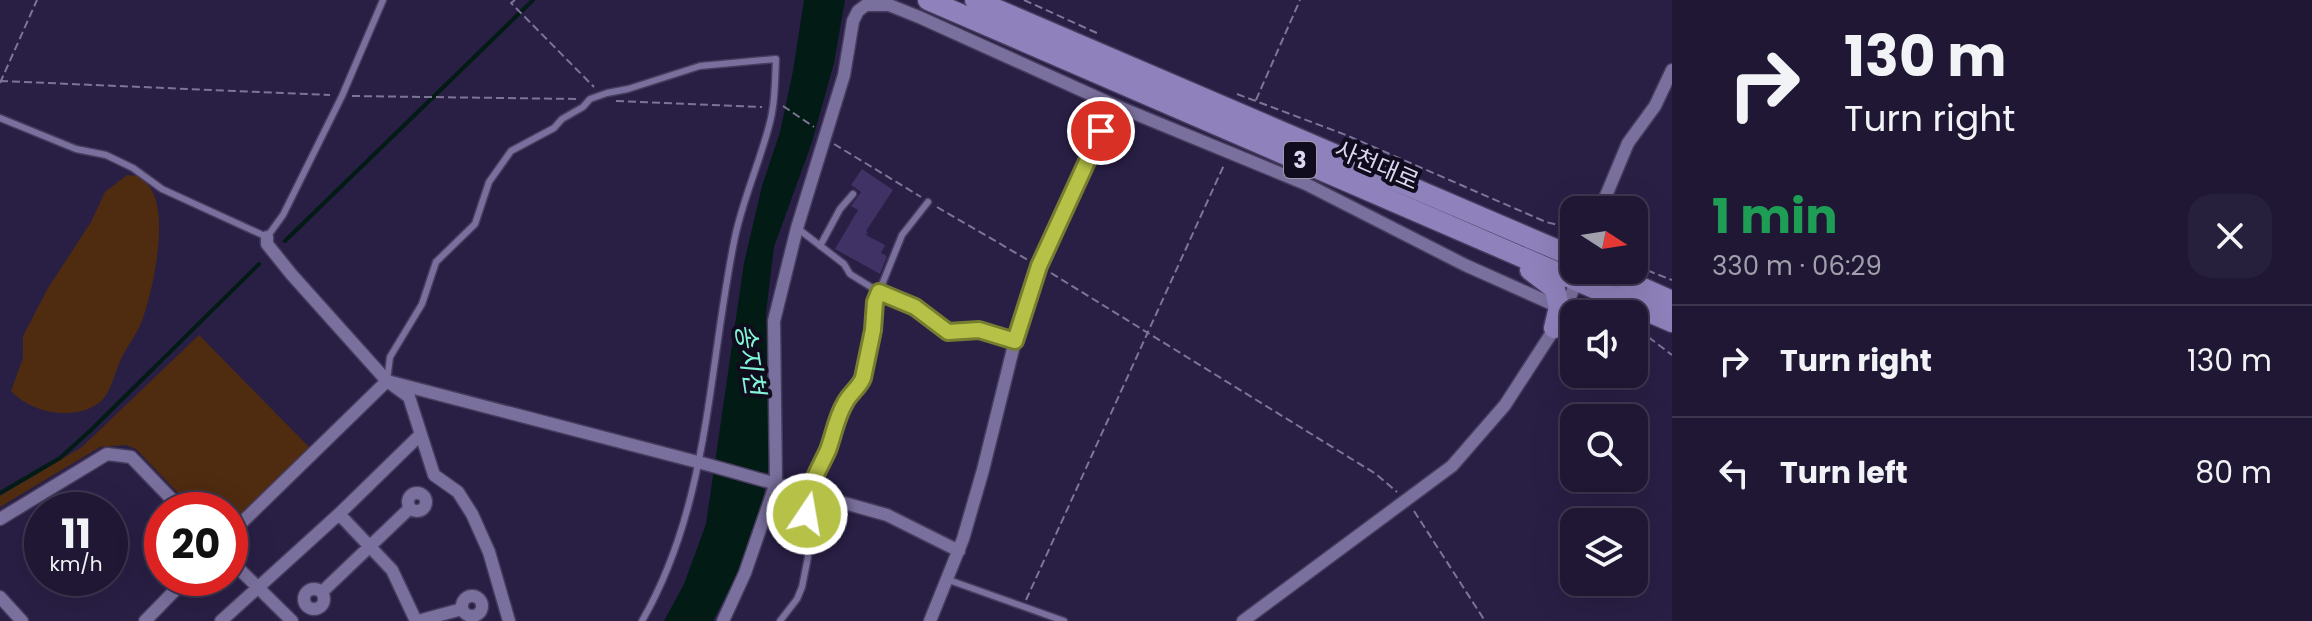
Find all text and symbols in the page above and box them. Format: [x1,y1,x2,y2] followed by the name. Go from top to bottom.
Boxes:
[1844,17,2007,96] text: 130 m
[1712,32,1816,136] icon: right
[1844,93,2015,144] text: Turn right
[1067,97,1135,165] pin
[1079,109,1123,153] icon: arrive
[1330,133,1424,197] street label: 사천대로
[1284,142,1316,178] road number: 3
[1712,183,1838,250] text: 1 min
[2188,194,2272,278] button: close
[1560,196,1648,284] north arrow
[1560,196,1648,596] map controls
[1712,248,1882,284] text: 330 m · 06:29
[1560,300,1648,388] button: sound
[727,321,774,400] water label: 송지천
[1712,339,1756,383] icon: right
[1780,339,1932,382] text: Turn right
[2187,339,2272,382] text: 130 m
[1560,404,1648,492] button: search
[1712,451,1756,495] icon: left
[1780,451,1908,494] text: Turn left
[2195,451,2272,494] text: 80 m
[765,472,849,556] position arrow
[144,492,248,596] speed limit sign: 20
[61,506,91,562] text: 11
[1560,508,1648,596] button: layers
[49,550,103,578] text: km/h

